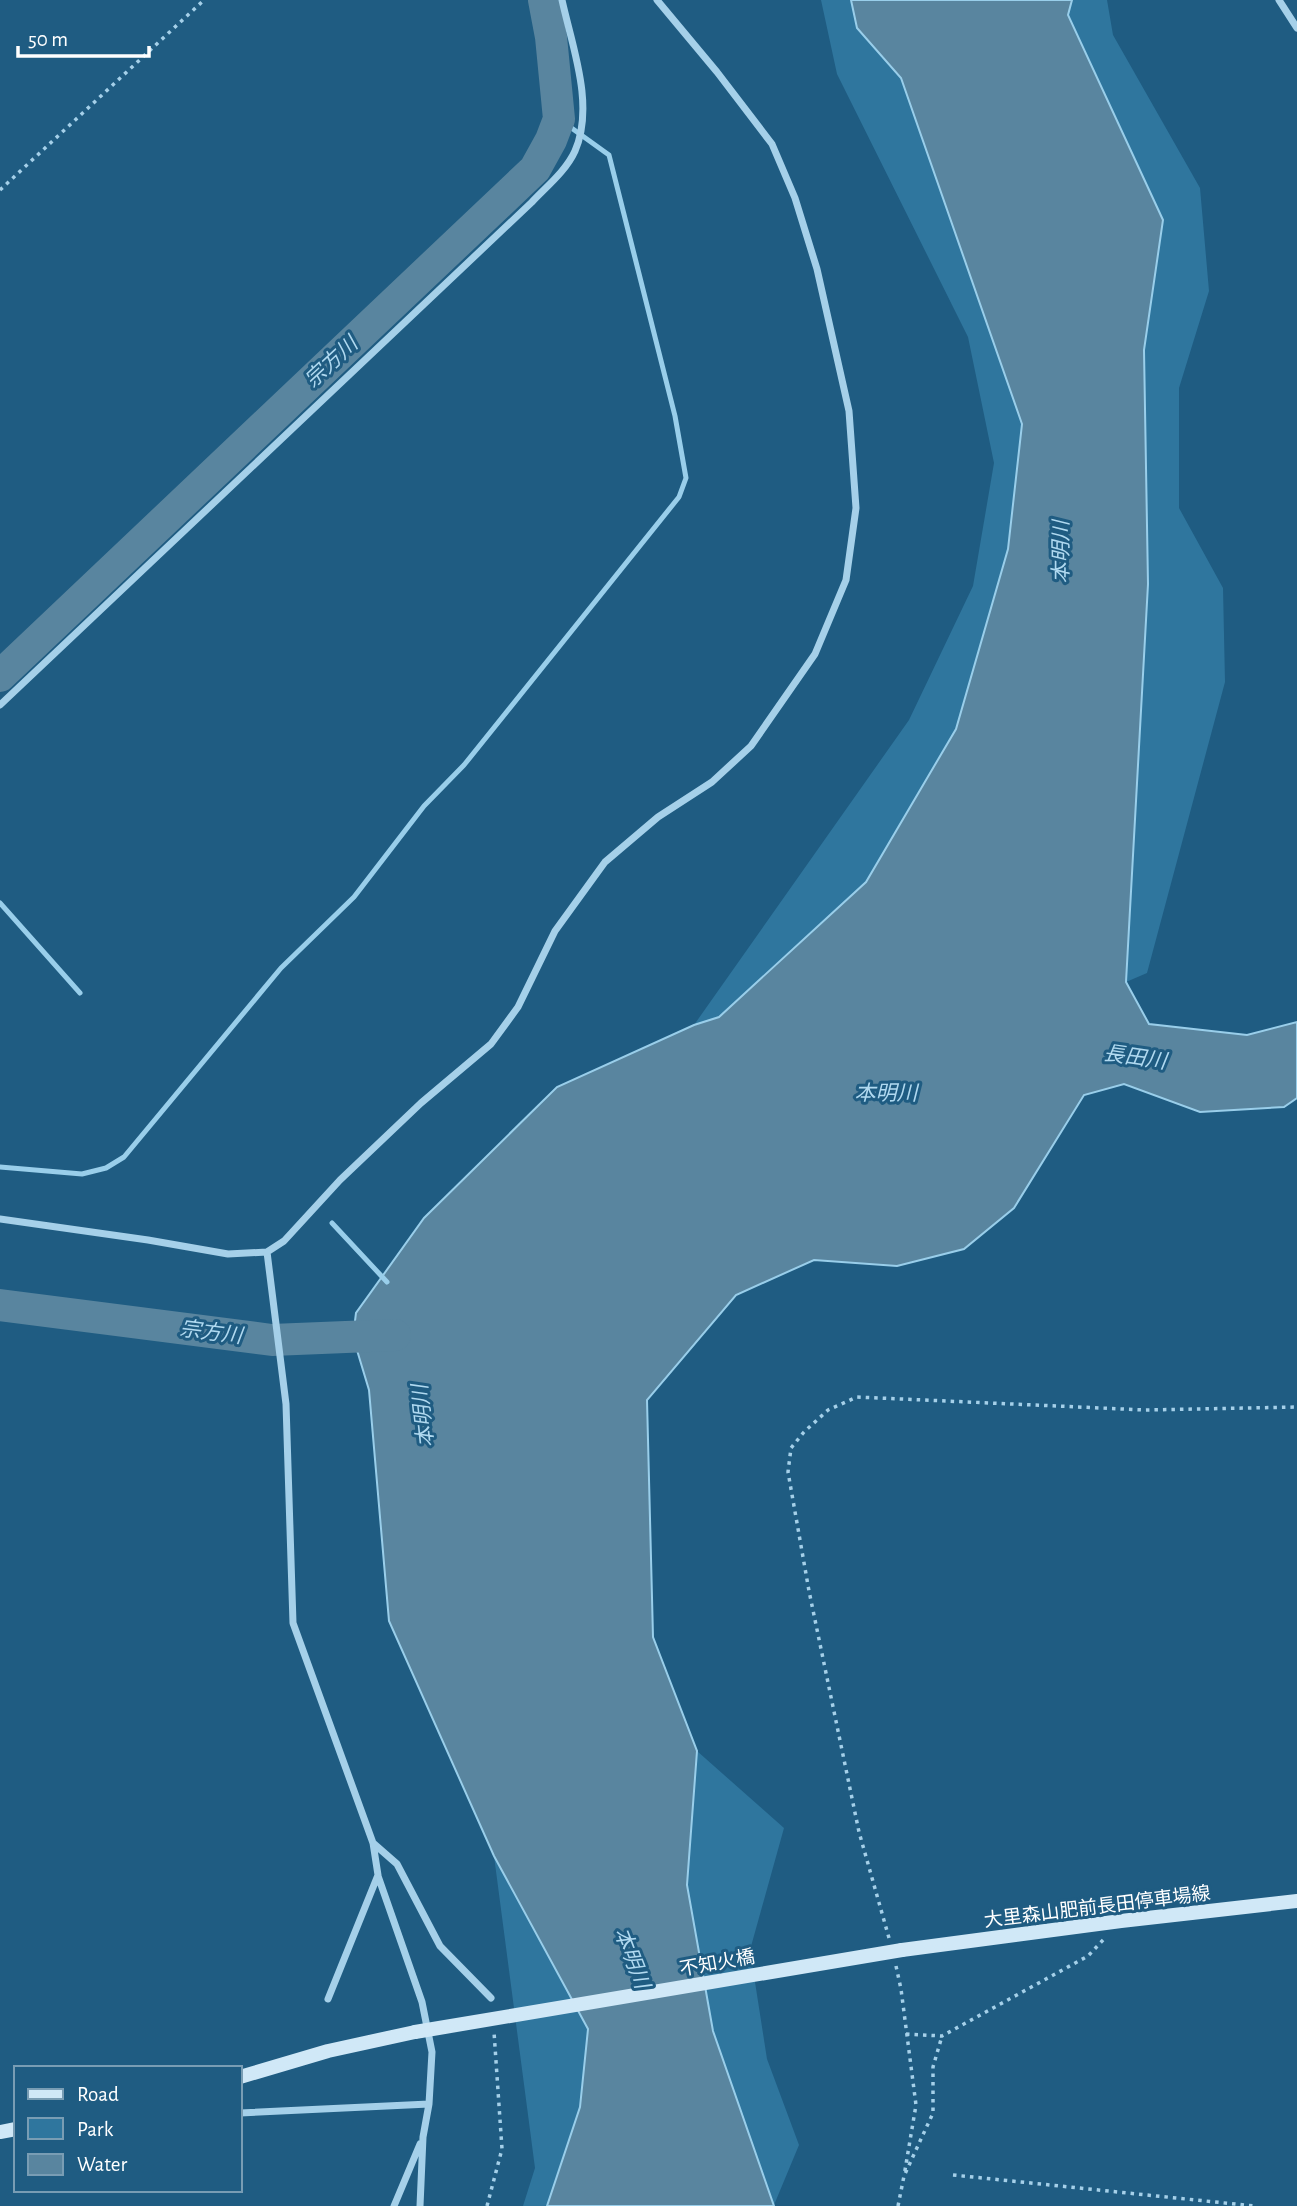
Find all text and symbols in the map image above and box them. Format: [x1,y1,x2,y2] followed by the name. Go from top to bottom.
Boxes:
[18,14,149,58] scale bar
[28,29,68,50] text: 50 m
[300,331,363,392] water label: 宗方川
[1050,519,1072,584] water label: 本明川
[1102,1043,1170,1073] water label: 長田川
[855,1082,919,1104] water label: 本明川
[178,1317,246,1347] water label: 宗方川
[409,1382,437,1448] water label: 本明川
[983,1882,1211,1931] street label: 大里森山肥前長田停車場線
[610,1925,654,1993] water label: 本明川
[678,1947,756,1979] street label: 不知火橋
[14,2066,242,2192] legend
[77,2084,119,2105] text: Road
[77,2119,114,2140] text: Park
[77,2154,127,2175] text: Water

